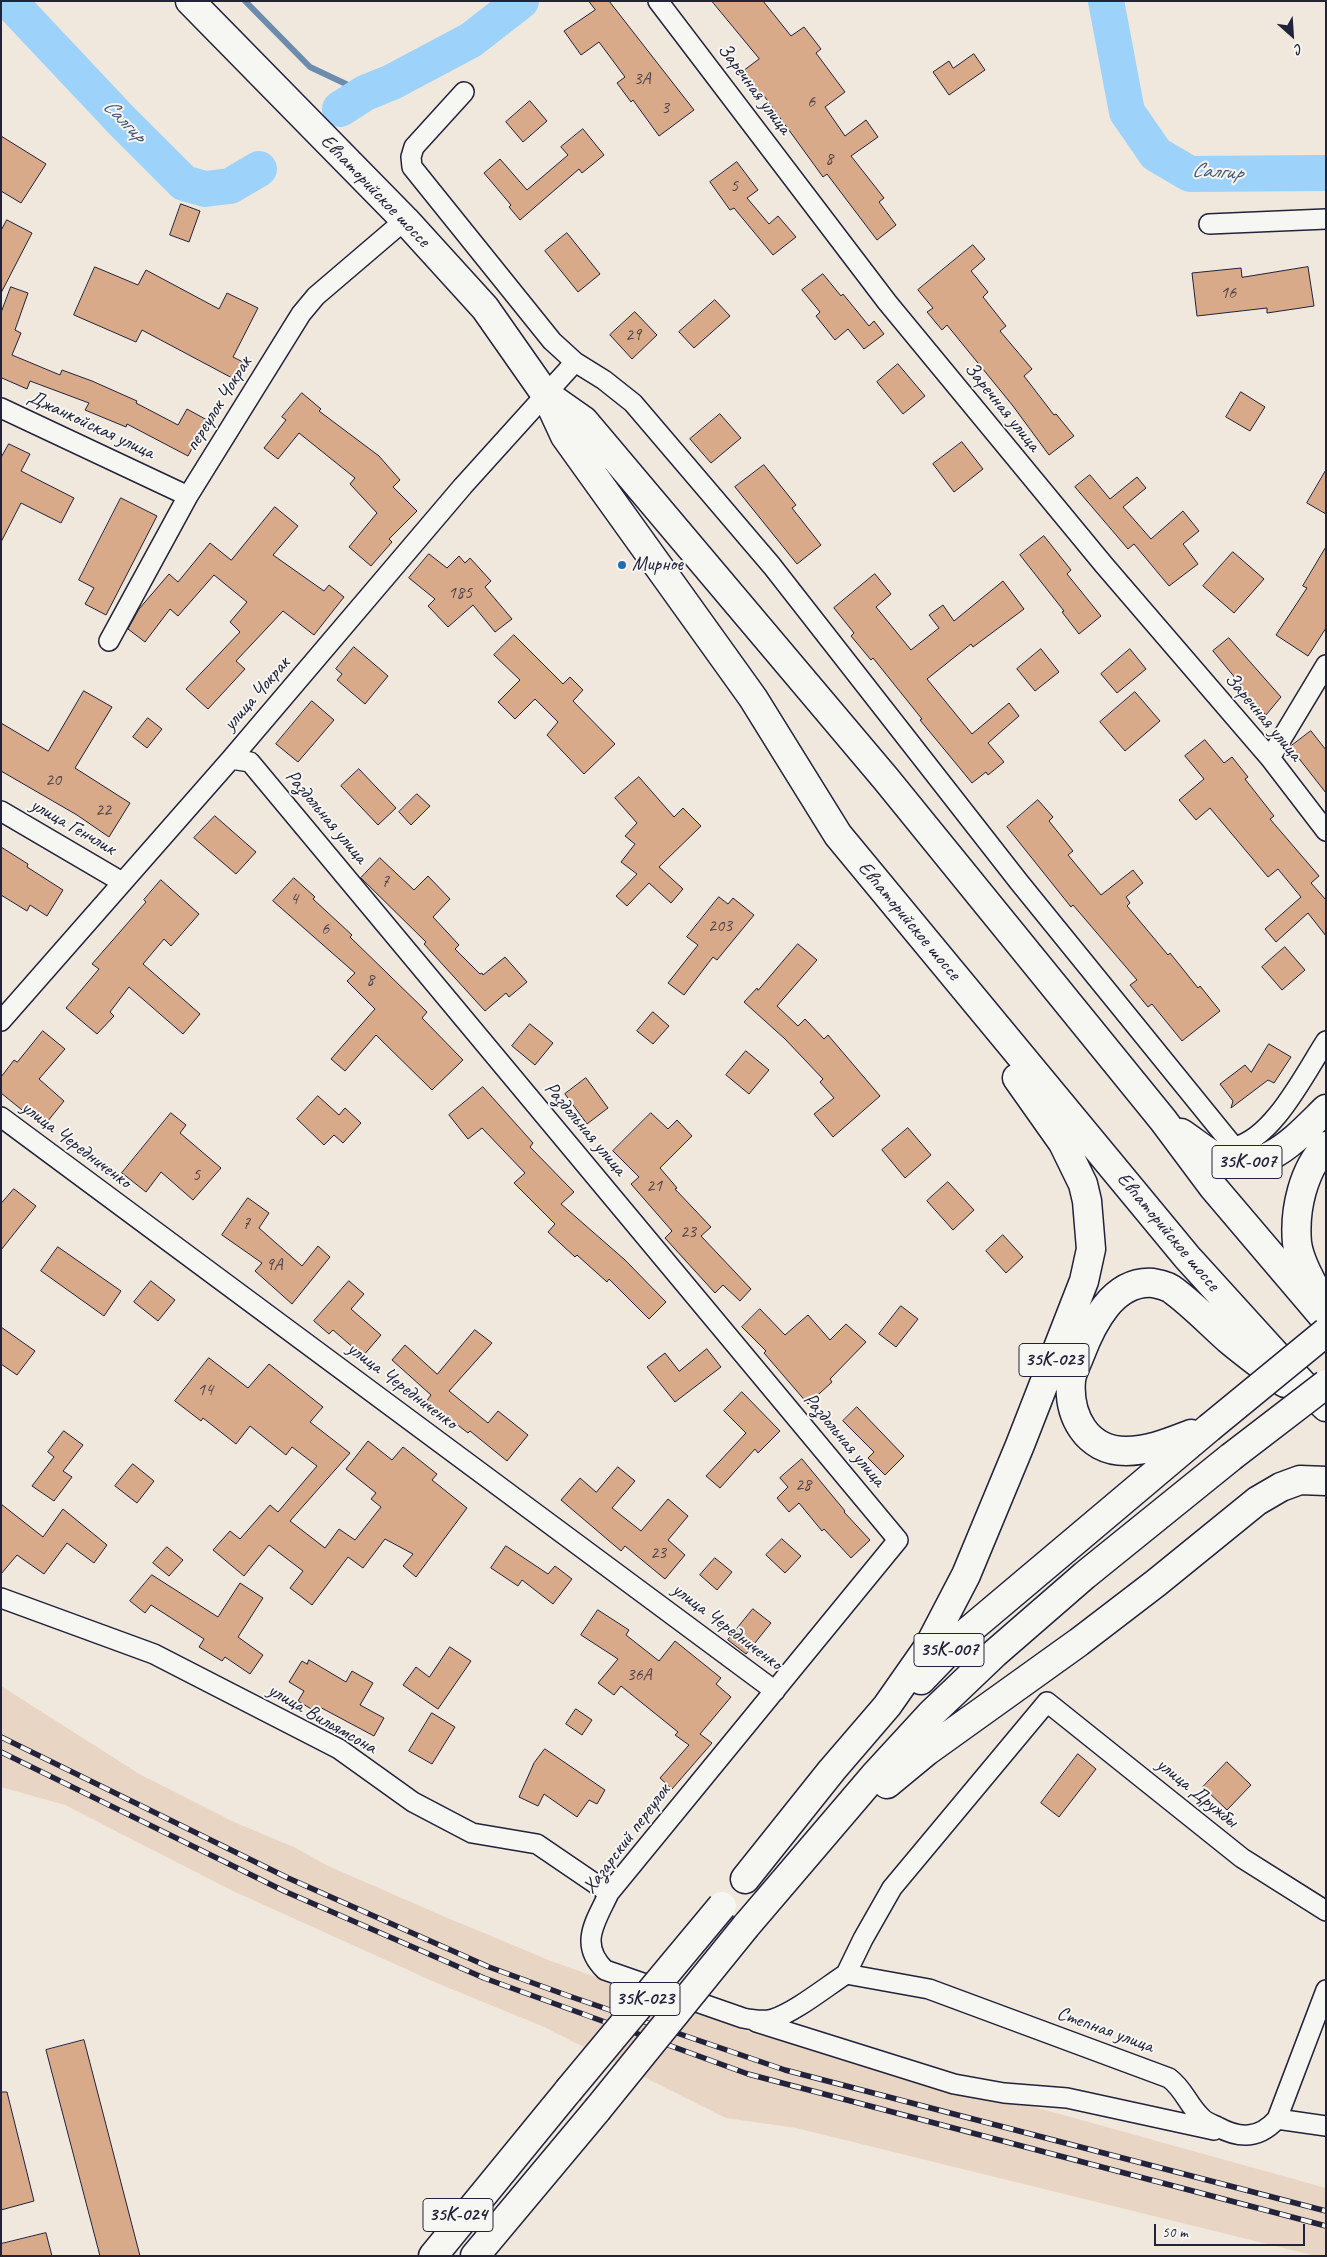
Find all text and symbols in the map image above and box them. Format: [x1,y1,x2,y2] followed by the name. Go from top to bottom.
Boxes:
[1267,10,1317,60] north arrow
[712,39,796,139] street label: Заречная улица
[1292,40,1306,58] text: С
[633,68,651,90] house number: 3А
[807,91,815,113] house number: 6
[97,94,151,148] water label: Салгир
[661,97,669,119] house number: 3
[315,130,435,252] street label: Евпаторийское шоссе
[825,148,833,170] house number: 8
[1191,158,1243,186] water label: Салгир
[730,175,738,197] house number: 5
[1220,282,1236,304] house number: 16
[625,324,641,346] house number: 29
[180,352,258,456] street label: переулок Чокрак
[959,357,1045,457] street label: Заречная улица
[24,385,158,465] street label: Джанкойская улица
[632,553,683,577] place label: Мирное
[616,559,628,571] marker: Мирное
[448,582,472,604] house number: 185
[218,652,296,736] street label: улица Чокрак
[1219,668,1307,766] street label: Заречная улица
[280,765,372,869] street label: Раздольная улица
[45,769,61,791] house number: 20
[26,793,120,861] street label: улица Генчлик
[95,799,111,821] house number: 22
[852,857,966,985] street label: Евпаторийское шоссе
[381,871,389,893] house number: 7
[290,888,298,910] house number: 4
[708,915,732,937] house number: 203
[321,918,329,940] house number: 6
[366,969,374,991] house number: 8
[539,1077,631,1181] street label: Раздольная улица
[16,1096,136,1194] street label: улица Чередниченко
[1212,1146,1282,1178] road number: 35К-007
[192,1164,200,1186] house number: 5
[1111,1168,1225,1296] street label: Евпаторийское шоссе
[646,1175,662,1197] house number: 21
[242,1213,250,1235] house number: 7
[680,1221,696,1243] house number: 23
[265,1254,283,1276] house number: 9А
[342,1337,462,1435] street label: улица Чередниченко
[1019,1344,1089,1376] road number: 35К-023
[197,1379,213,1401] house number: 14
[798,1388,890,1492] street label: Раздольная улица
[795,1474,811,1496] house number: 28
[650,1542,666,1564] house number: 23
[667,1578,787,1676] street label: улица Чередниченко
[914,1634,984,1666] road number: 35К-007
[626,1664,652,1686] house number: 36А
[263,1678,381,1760] street label: улица Вильямсона
[1151,1753,1243,1833] street label: улица Дружбы
[578,1780,676,1898] street label: Хазарский переулок
[610,1982,680,2016] road number: 35К-023
[1053,2001,1157,2059] street label: Степная улица
[423,2198,493,2232] road number: 35К-024
[1157,2214,1308,2246] scale bar
[1162,2223,1188,2242] text: 50 m

